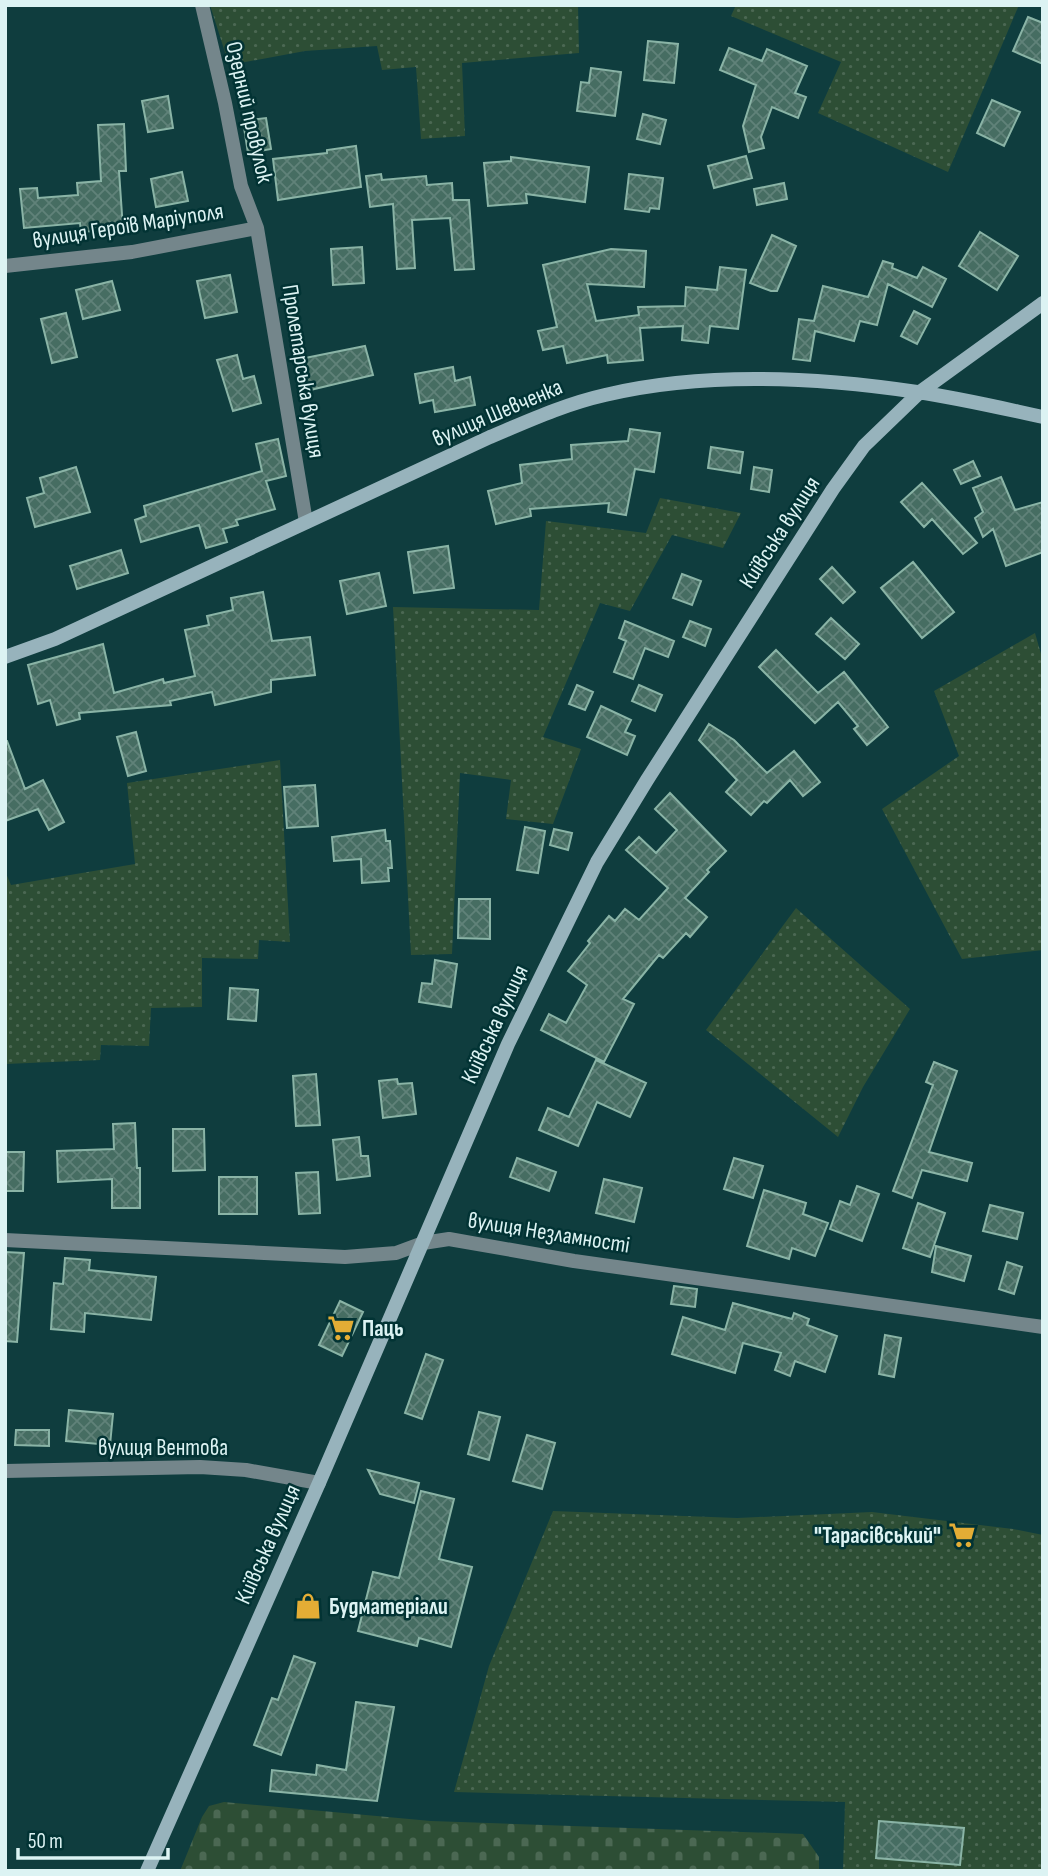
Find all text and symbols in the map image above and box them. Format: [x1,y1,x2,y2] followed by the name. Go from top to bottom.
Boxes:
[219,39,279,186] street label: Озерний провулок
[31,197,225,255] street label: вулиця Героїв Маріуполя
[275,282,331,460] street label: Пролетарська вулиця
[428,373,567,453] street label: вулиця Шевченка
[733,471,826,594] street label: Київська вулиця
[455,961,535,1088] street label: Київська вулиця
[466,1206,632,1260] street label: вулиця Незламності
[326,1313,356,1343] supermarket icon: Паць
[362,1315,404,1343] place label: Паць
[98,1434,228,1462] street label: вулиця Вентова
[229,1480,307,1608] street label: Київська вулиця
[947,1520,977,1550] supermarket icon: "Тарасівський"
[814,1522,941,1550] place label: "Тарасівський"
[293,1591,323,1621] shop icon: Будматеріали
[329,1593,448,1621] place label: Будматеріали
[18,1816,168,1860] scale bar
[28,1829,63,1854] text: 50 m

